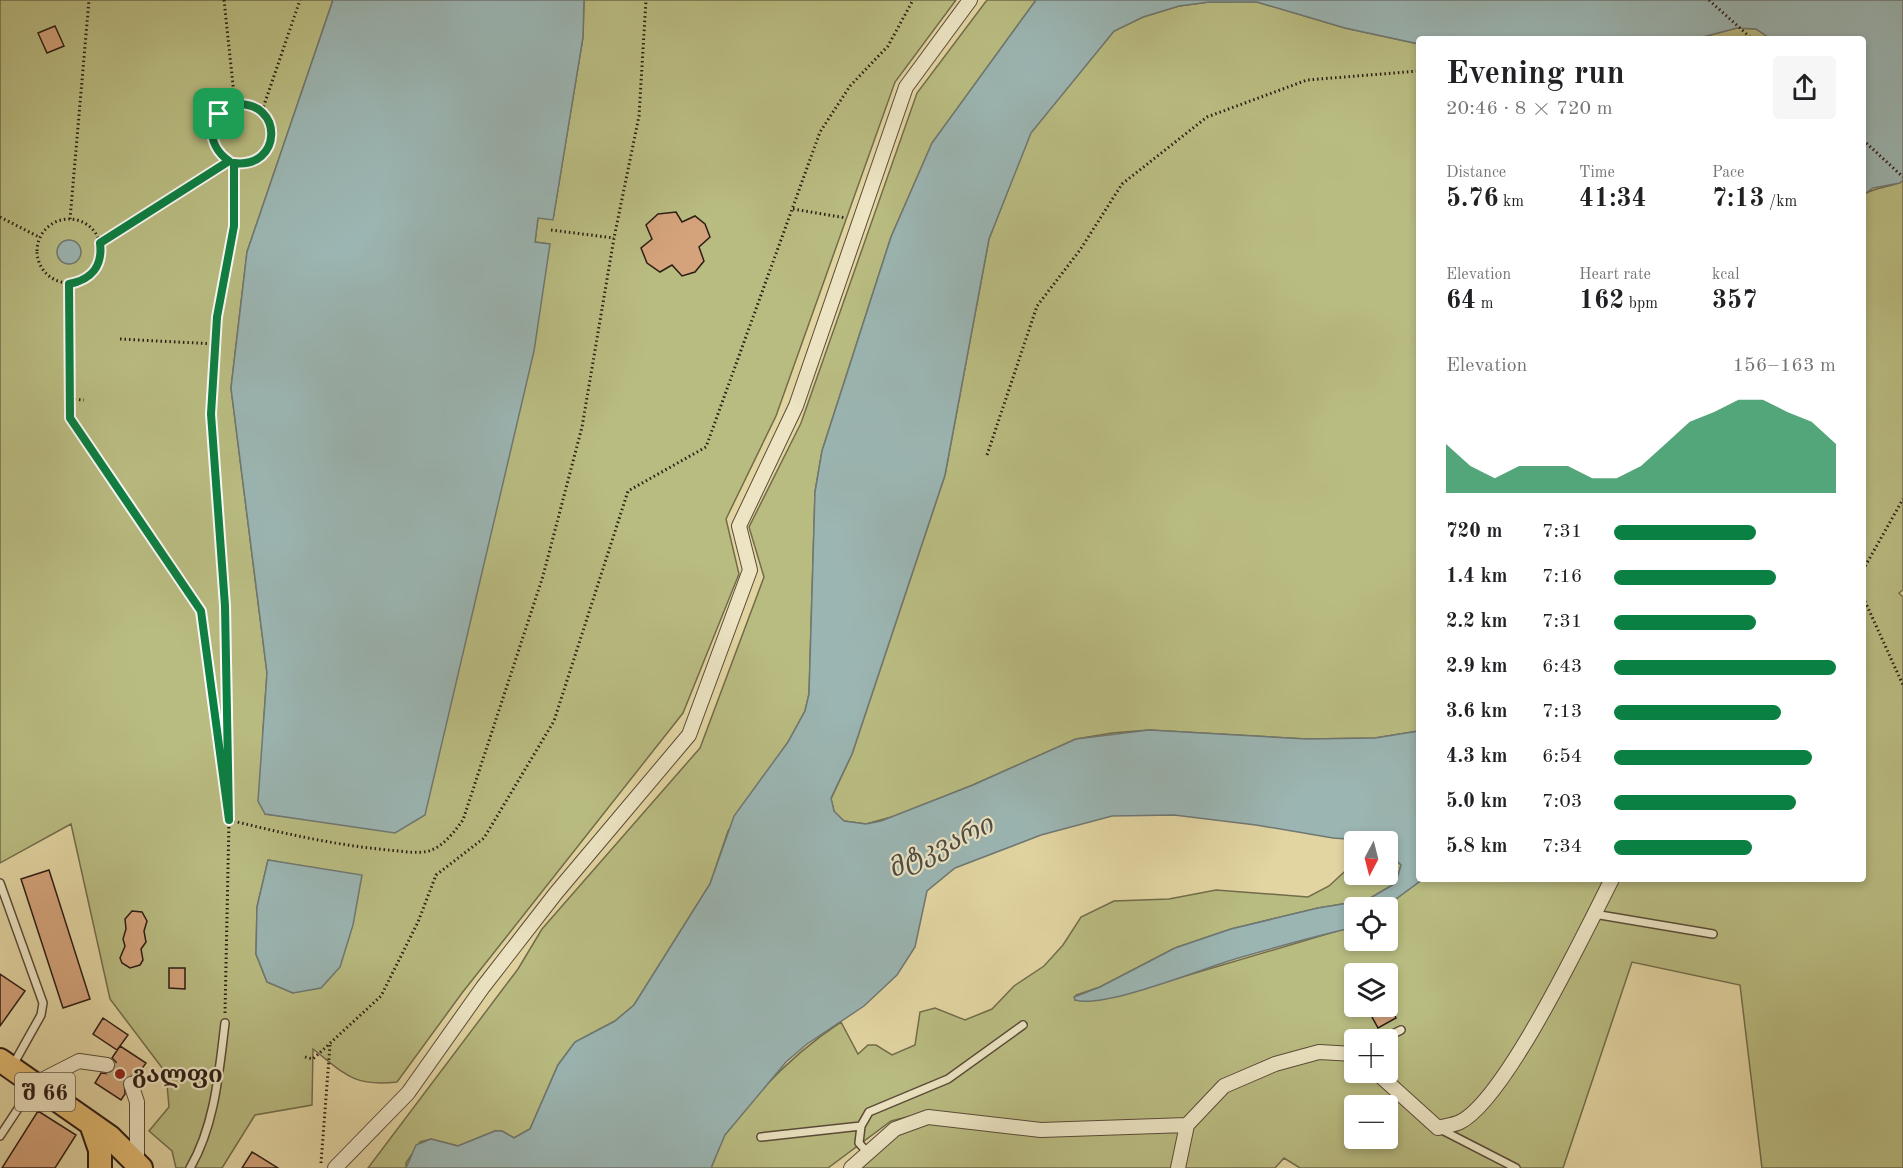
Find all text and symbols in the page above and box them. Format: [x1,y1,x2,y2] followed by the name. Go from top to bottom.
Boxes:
[1773,56,1836,119] button: share
[1446,58,1625,91] text: Evening run
[193,88,244,139] pin
[202,97,235,130] icon: arrive
[1446,99,1613,119] text: 20:46 · 8 × 720 m
[1446,165,1506,181] text: Distance
[1579,165,1615,181] text: Time
[1712,165,1744,181] text: Pace
[1446,186,1499,212] text: 5.76
[1579,186,1647,212] text: 41:34
[1712,186,1765,212] text: 7:13
[1499,194,1524,210] text: km
[1765,194,1797,210] text: /km
[1446,267,1511,283] text: Elevation
[1579,267,1651,283] text: Heart rate
[1712,267,1740,283] text: kcal
[1446,288,1476,314] text: 64
[1579,288,1624,314] text: 162
[1712,288,1757,314] text: 357
[1476,296,1493,312] text: m
[1624,296,1658,312] text: bpm
[1446,356,1527,376] text: Elevation
[1733,356,1836,376] text: 156–163 m
[1446,522,1502,542] text: 720 m
[1542,522,1582,542] text: 7:31
[1446,567,1508,587] text: 1.4 km
[1542,567,1582,587] text: 7:16
[1446,612,1508,632] text: 2.2 km
[1542,612,1582,632] text: 7:31
[1446,657,1508,677] text: 2.9 km
[1542,657,1582,677] text: 6:43
[1446,702,1508,722] text: 3.6 km
[1542,702,1582,722] text: 7:13
[1446,747,1508,767] text: 4.3 km
[1542,747,1582,767] text: 6:54
[1446,792,1508,812] text: 5.0 km
[1542,792,1582,812] text: 7:03
[884,811,999,884] water label: მტკვარი
[1344,831,1398,885] north arrow
[1344,831,1398,1149] map controls
[1446,837,1508,857] text: 5.8 km
[1542,837,1582,857] text: 7:34
[1344,897,1398,951] button: locate
[1344,963,1398,1017] button: layers
[1344,1029,1398,1083] button: +
[132,1064,223,1088] place label: გალფი
[113,1067,127,1081] marker: გალფი
[15,1073,75,1111] road number: შ 66
[1344,1095,1398,1149] button: −

